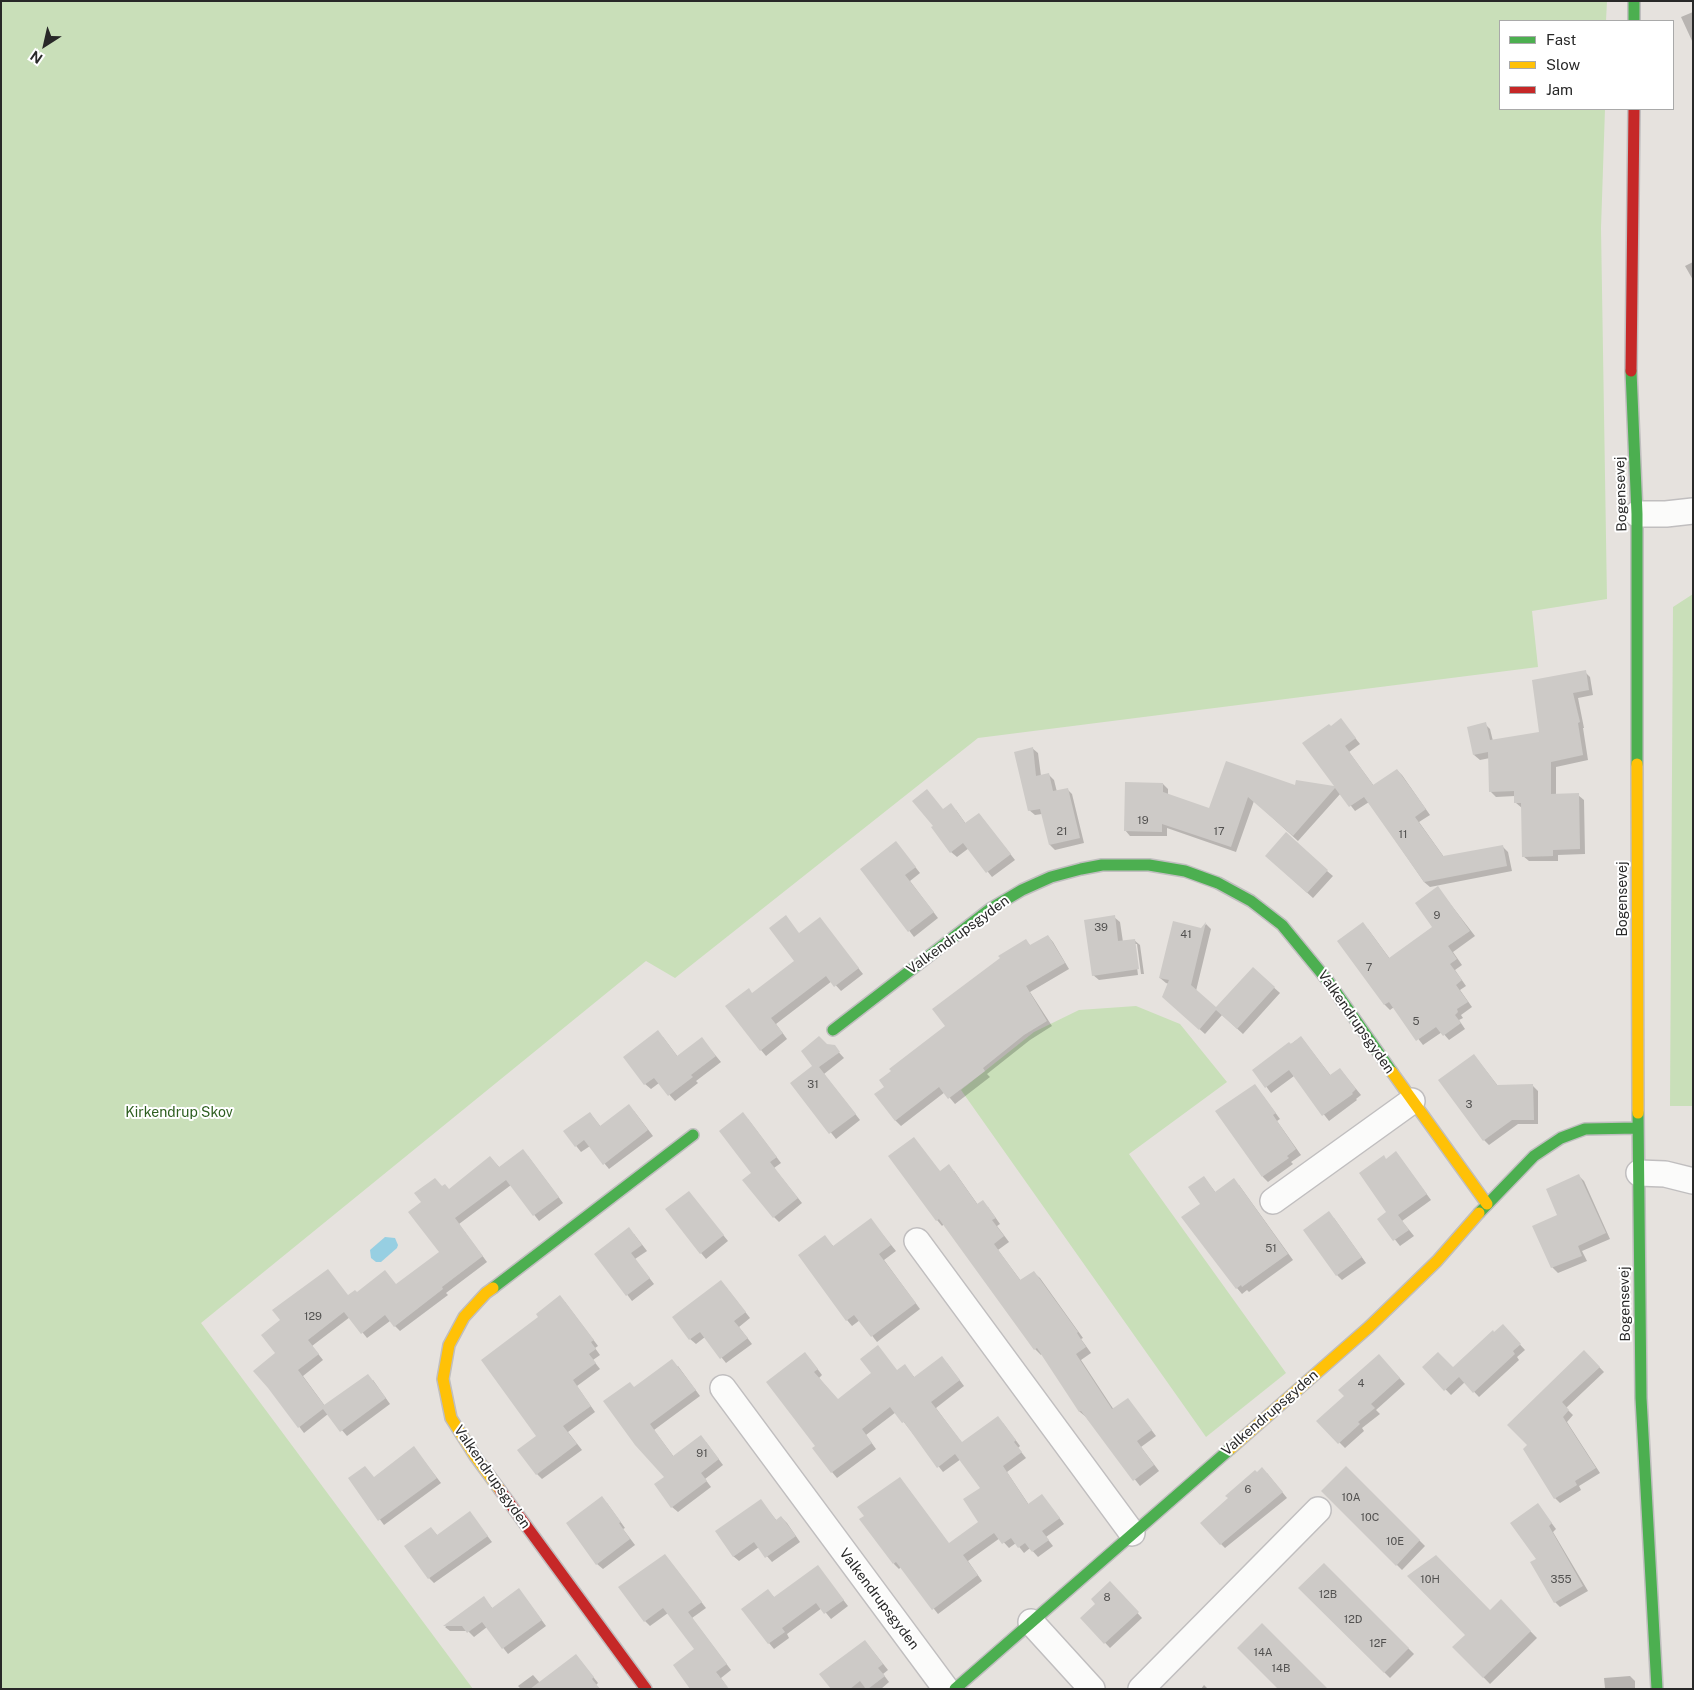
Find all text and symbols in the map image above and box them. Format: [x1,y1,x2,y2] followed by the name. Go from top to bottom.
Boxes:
[20,20,70,70] north arrow
[1499,20,1674,110] legend
[1546,31,1576,48] text: Fast
[27,48,45,67] text: N
[1546,56,1580,73] text: Slow
[1546,81,1573,98] text: Jam
[1611,456,1631,532] street label: Bogensevej
[1137,814,1149,828] house number: 19
[1056,825,1068,839] house number: 21
[1213,825,1225,839] house number: 17
[1399,828,1407,842] house number: 11
[1615,861,1631,937] street label: Bogensevej
[904,892,1012,978] street label: Valkendrupsgyden
[1434,909,1440,923] house number: 9
[1094,921,1108,935] house number: 39
[1180,928,1192,942] house number: 41
[1366,961,1372,975] house number: 7
[1314,967,1398,1077] street label: Valkendrupsgyden
[1412,1015,1420,1029] house number: 5
[807,1078,819,1092] house number: 31
[1466,1098,1472,1112] house number: 3
[125,1105,233,1121] park label: Kirkendrup Skov
[1265,1242,1277,1256] house number: 51
[1616,1266,1634,1342] street label: Bogensevej
[304,1310,322,1324] house number: 129
[1218,1367,1322,1459] street label: Valkendrupsgyden
[1358,1377,1364,1391] house number: 4
[450,1422,534,1532] street label: Valkendrupsgyden
[696,1447,708,1461] house number: 91
[1245,1483,1251,1497] house number: 6
[1341,1491,1361,1505] house number: 10A
[1361,1511,1379,1525] house number: 10C
[1386,1535,1404,1549] house number: 10E
[836,1545,922,1653] street label: Valkendrupsgyden
[1420,1573,1440,1587] house number: 10H
[1550,1573,1572,1587] house number: 355
[1319,1588,1337,1602] house number: 12B
[1103,1591,1111,1605] house number: 8
[1344,1613,1362,1627] house number: 12D
[1369,1637,1387,1651] house number: 12F
[1253,1646,1273,1660] house number: 14A
[1272,1662,1290,1676] house number: 14B

